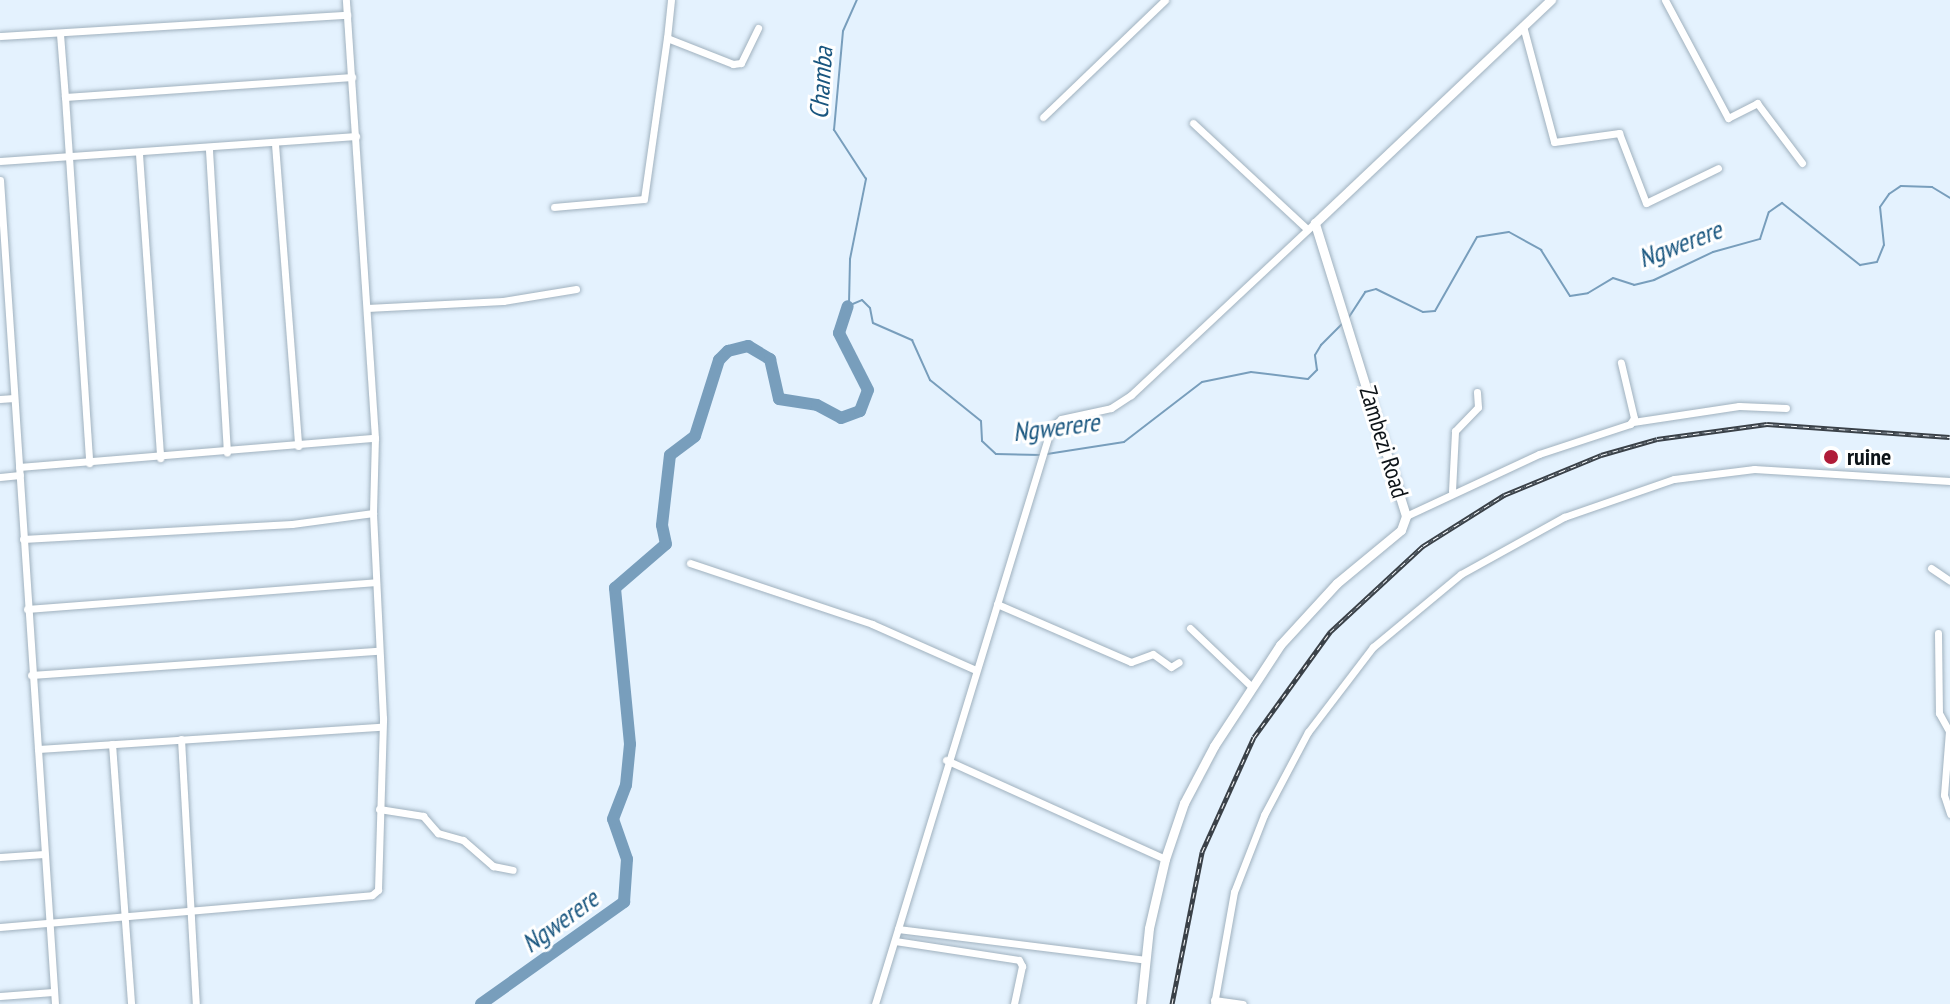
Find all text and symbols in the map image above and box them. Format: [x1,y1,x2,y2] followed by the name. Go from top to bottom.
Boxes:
[803,46,839,120] water label: Chamba
[1634,214,1726,274] water label: Ngwerere
[1353,383,1415,501] street label: Zambezi Road
[1011,406,1101,448] water label: Ngwerere
[1847,443,1891,471] place label: ruine
[1822,448,1840,466] marker: ruine
[516,883,604,959] water label: Ngwerere

